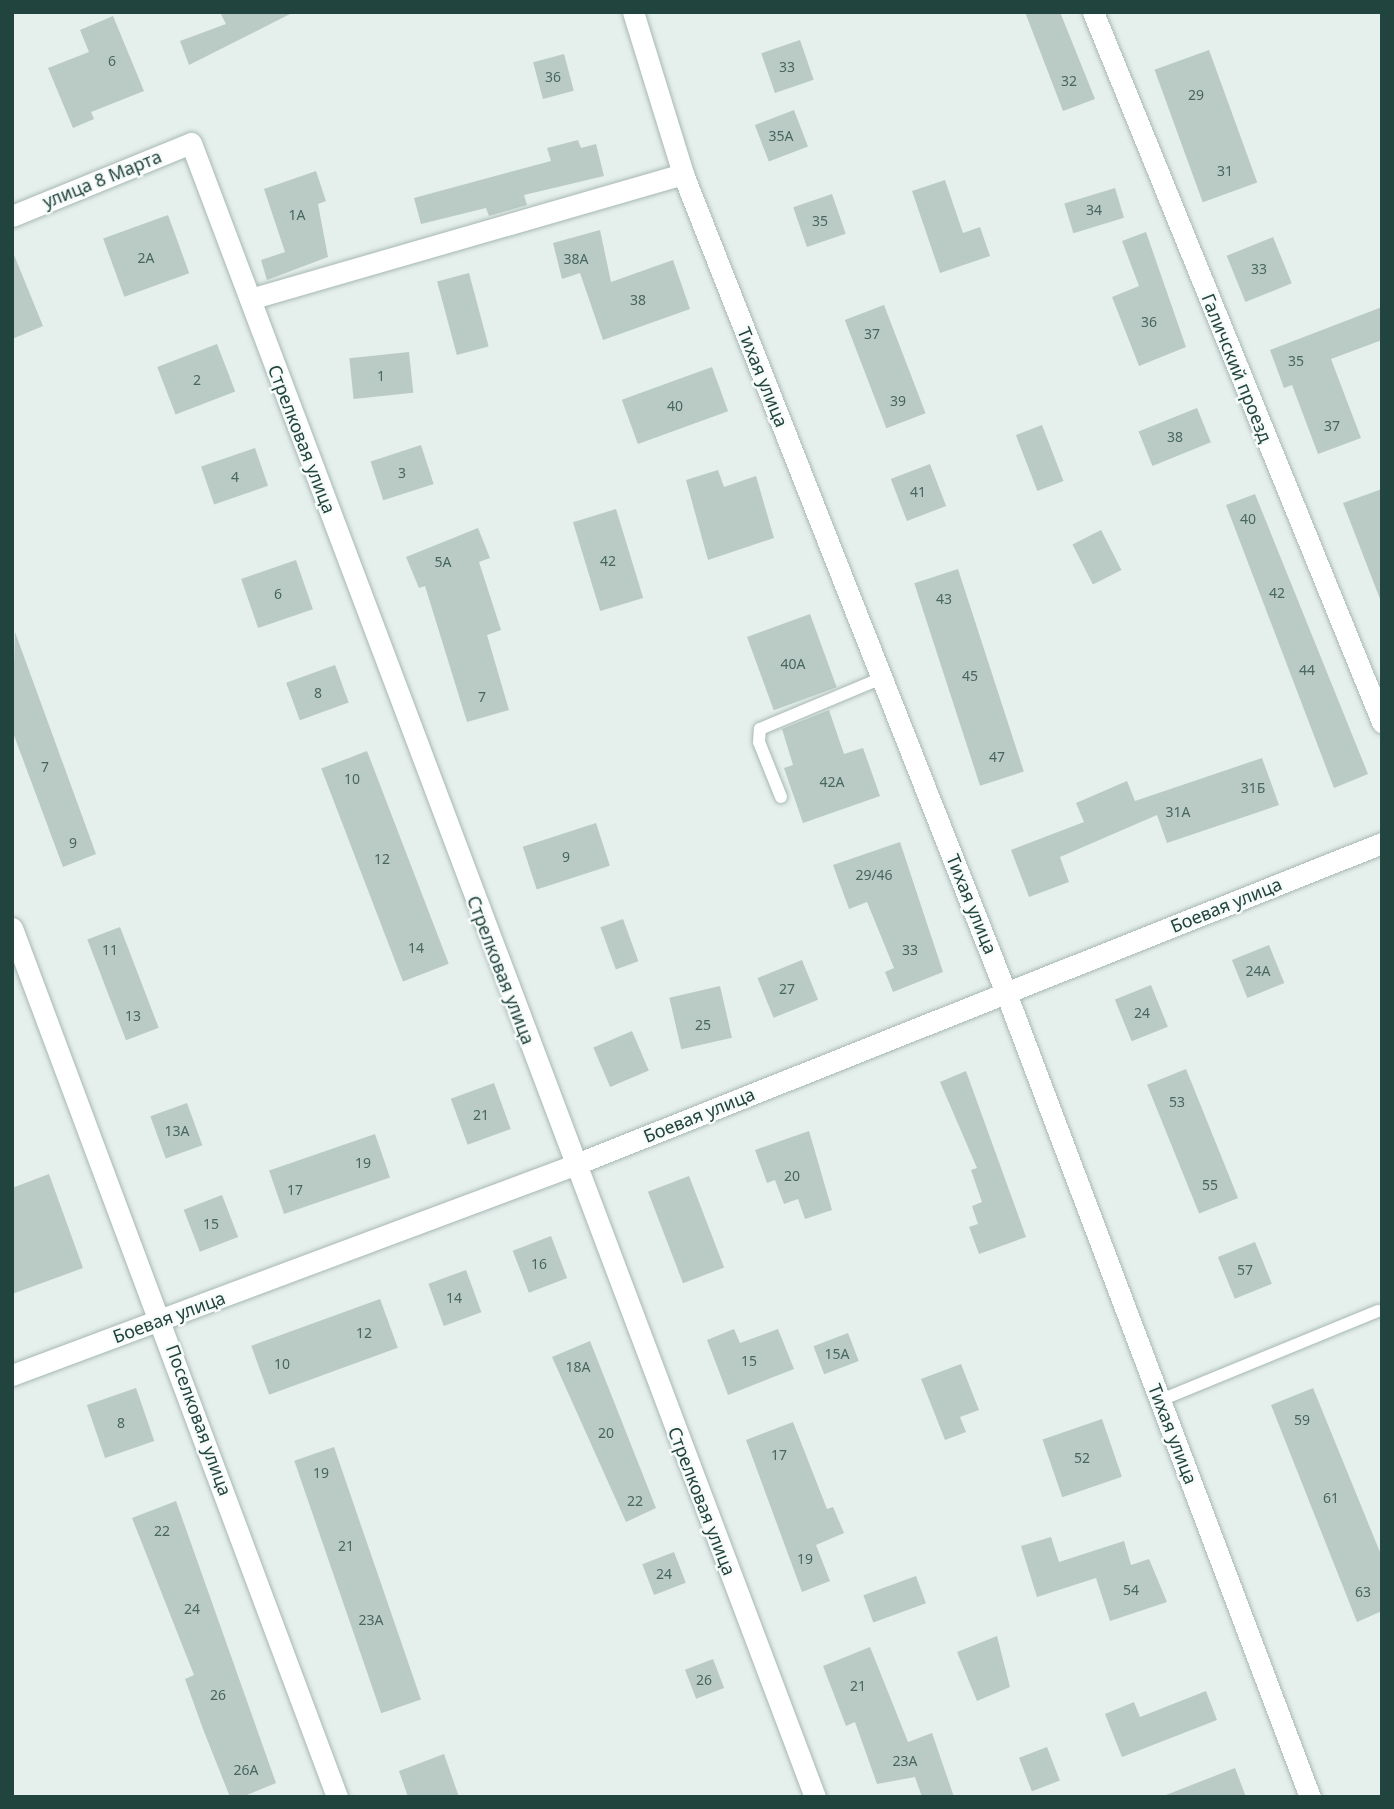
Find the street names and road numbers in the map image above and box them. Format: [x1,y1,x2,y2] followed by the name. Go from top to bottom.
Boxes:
[39,145,165,213] street label: улица 8 Марта
[1197,291,1277,445] street label: Галичский проезд
[733,324,793,430] street label: Тихая улица
[264,362,340,516] street label: Стрелковая улица
[942,851,1002,957] street label: Тихая улица
[1167,873,1285,937] street label: Боевая улица
[463,893,539,1047] street label: Стрелковая улица
[640,1083,758,1147] street label: Боевая улица
[110,1287,228,1347] street label: Боевая улица
[162,1342,236,1498] street label: Поселковая улица
[1144,1381,1202,1487] street label: Тихая улица
[664,1424,740,1578] street label: Стрелковая улица

